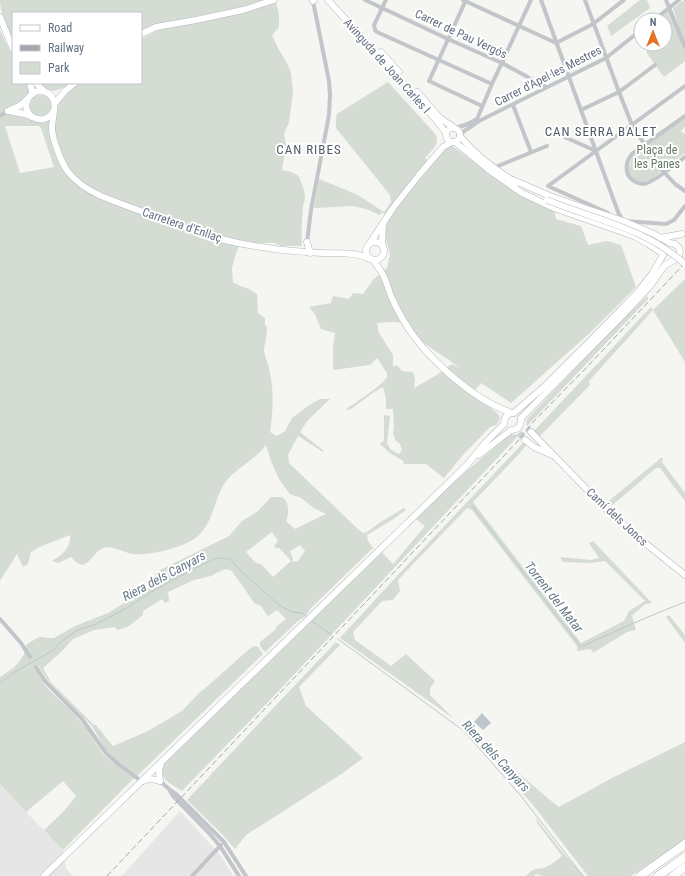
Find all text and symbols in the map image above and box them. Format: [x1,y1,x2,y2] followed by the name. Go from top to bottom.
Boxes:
[413,7,509,61] street label: Carrer de Pau Vergós
[12,12,142,84] legend
[633,12,673,52] north arrow
[341,16,433,116] street label: Avinguda de Joan Carles I
[650,16,657,29] text: N
[48,21,72,35] text: Road
[48,41,84,55] text: Railway
[492,43,604,109] street label: Carrer d'Apel·les Mestres
[48,61,70,75] text: Park
[545,124,657,139] district label: CAN SERRA BALET
[276,142,342,157] district label: CAN RIBES
[634,143,680,171] park label: Plaça de les Panes
[140,205,224,245] street label: Carretera d'Enllaç
[584,485,650,549] street label: Camí dels Joncs
[120,548,208,604] water label: Riera dels Canyars
[522,559,587,636] water label: Torrent del Matar
[459,717,533,795] water label: Riera dels Canyars

